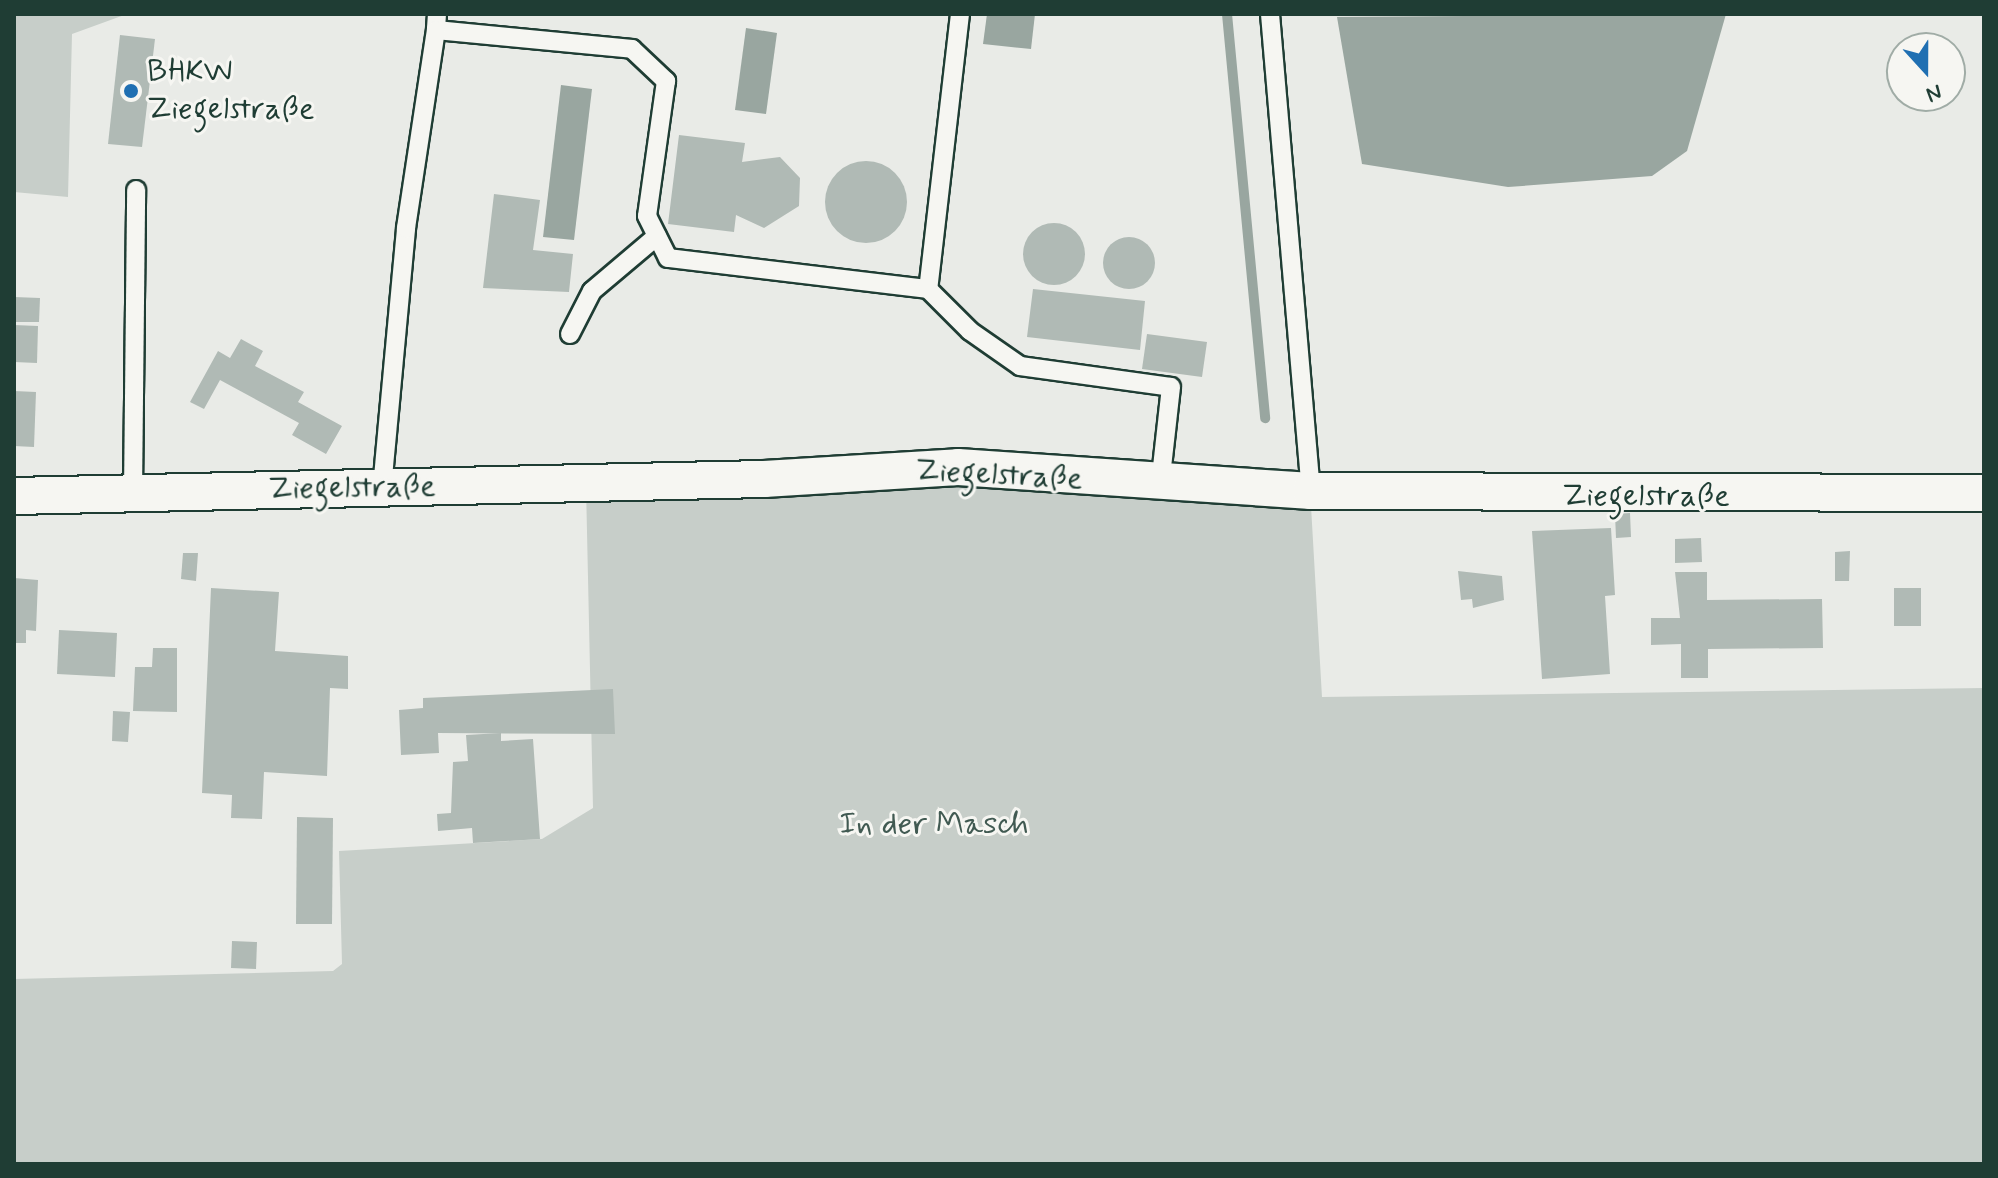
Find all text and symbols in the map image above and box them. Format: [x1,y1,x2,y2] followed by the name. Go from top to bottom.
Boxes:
[1886,32,1966,112] north arrow
[147,54,315,129] place label: BHKW Ziegelstraße
[1922,77,1946,108] text: N
[122,82,140,100] marker: BHKW Ziegelstraße
[914,451,1084,499] street label: Ziegelstraße
[268,467,436,509] street label: Ziegelstraße
[1562,477,1730,515] street label: Ziegelstraße
[842,805,1026,843] park label: In der Masch

